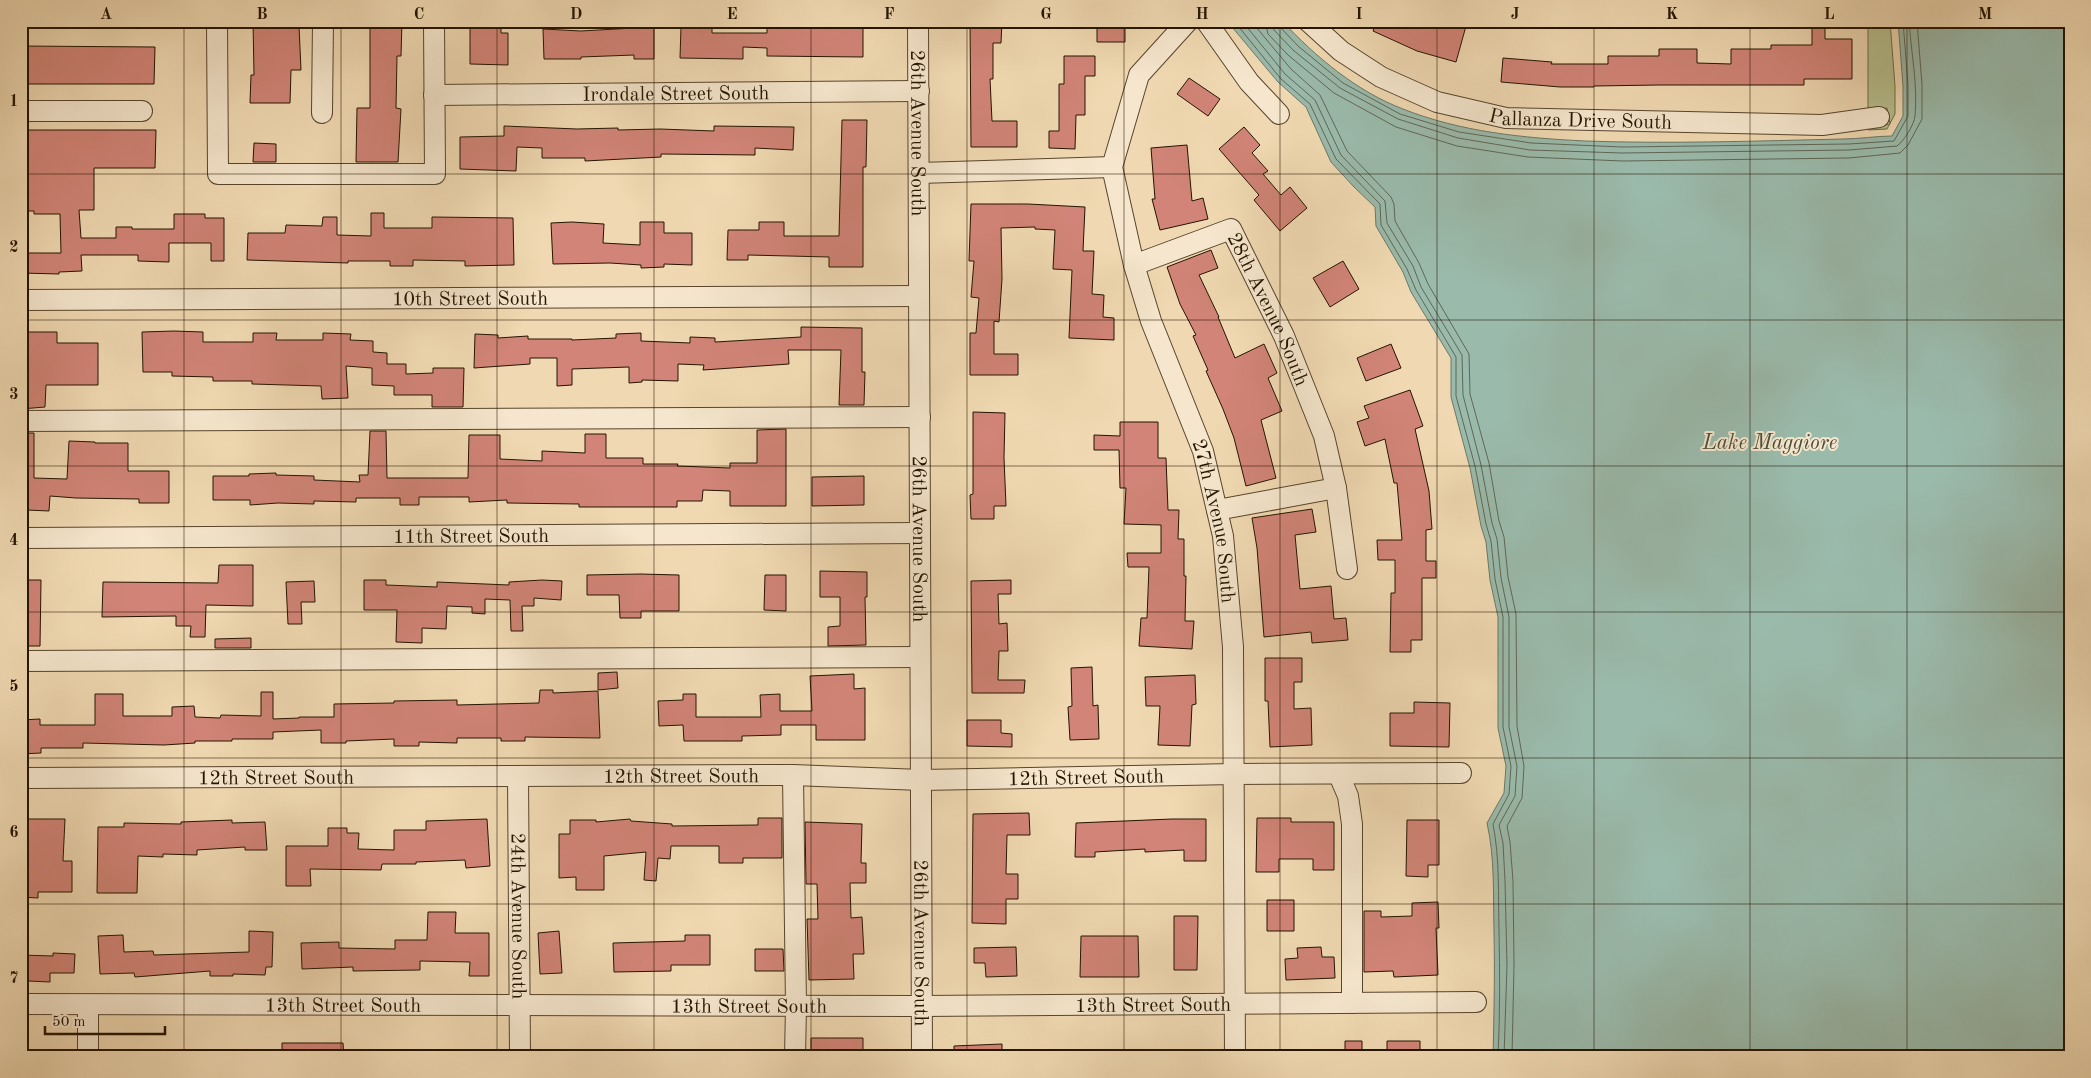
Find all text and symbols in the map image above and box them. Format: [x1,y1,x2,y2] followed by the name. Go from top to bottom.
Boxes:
[100,7,112,23] text: A
[256,7,268,23] text: B
[414,7,424,23] text: C
[570,7,582,23] text: D
[726,7,738,23] text: E
[884,7,895,23] text: F
[1040,7,1052,23] text: G
[1195,7,1209,23] text: H
[1355,7,1363,23] text: I
[1511,7,1520,23] text: J
[1666,7,1678,23] text: K
[1824,7,1835,23] text: L
[1978,7,1992,23] text: M
[906,50,927,217] street label: 26th Avenue South
[582,84,770,106] street label: Irondale Street South
[9,94,19,110] text: 1
[1487,106,1672,134] street label: Pallanza Drive South
[1223,230,1311,389] street label: 28th Avenue South
[9,240,19,256] text: 2
[392,290,548,310] street label: 10th Street South
[9,387,19,403] text: 3
[1702,433,1837,454] water label: Lake Maggiore
[1187,437,1237,604] street label: 27th Avenue South
[908,456,928,623] street label: 26th Avenue South
[393,527,549,548] street label: 11th Street South
[9,533,19,549] text: 4
[9,679,19,695] text: 5
[603,767,759,788] street label: 12th Street South
[1008,767,1164,790] street label: 12th Street South
[198,769,354,789] street label: 12th Street South
[9,825,19,841] text: 6
[506,833,528,1000] street label: 24th Avenue South
[909,860,930,1027] street label: 26th Avenue South
[9,971,19,987] text: 7
[1075,996,1231,1017] street label: 13th Street South
[265,997,421,1017] street label: 13th Street South
[671,997,827,1018] street label: 13th Street South
[45,1003,165,1035] scale bar
[52,1015,86,1030] text: 50 m

